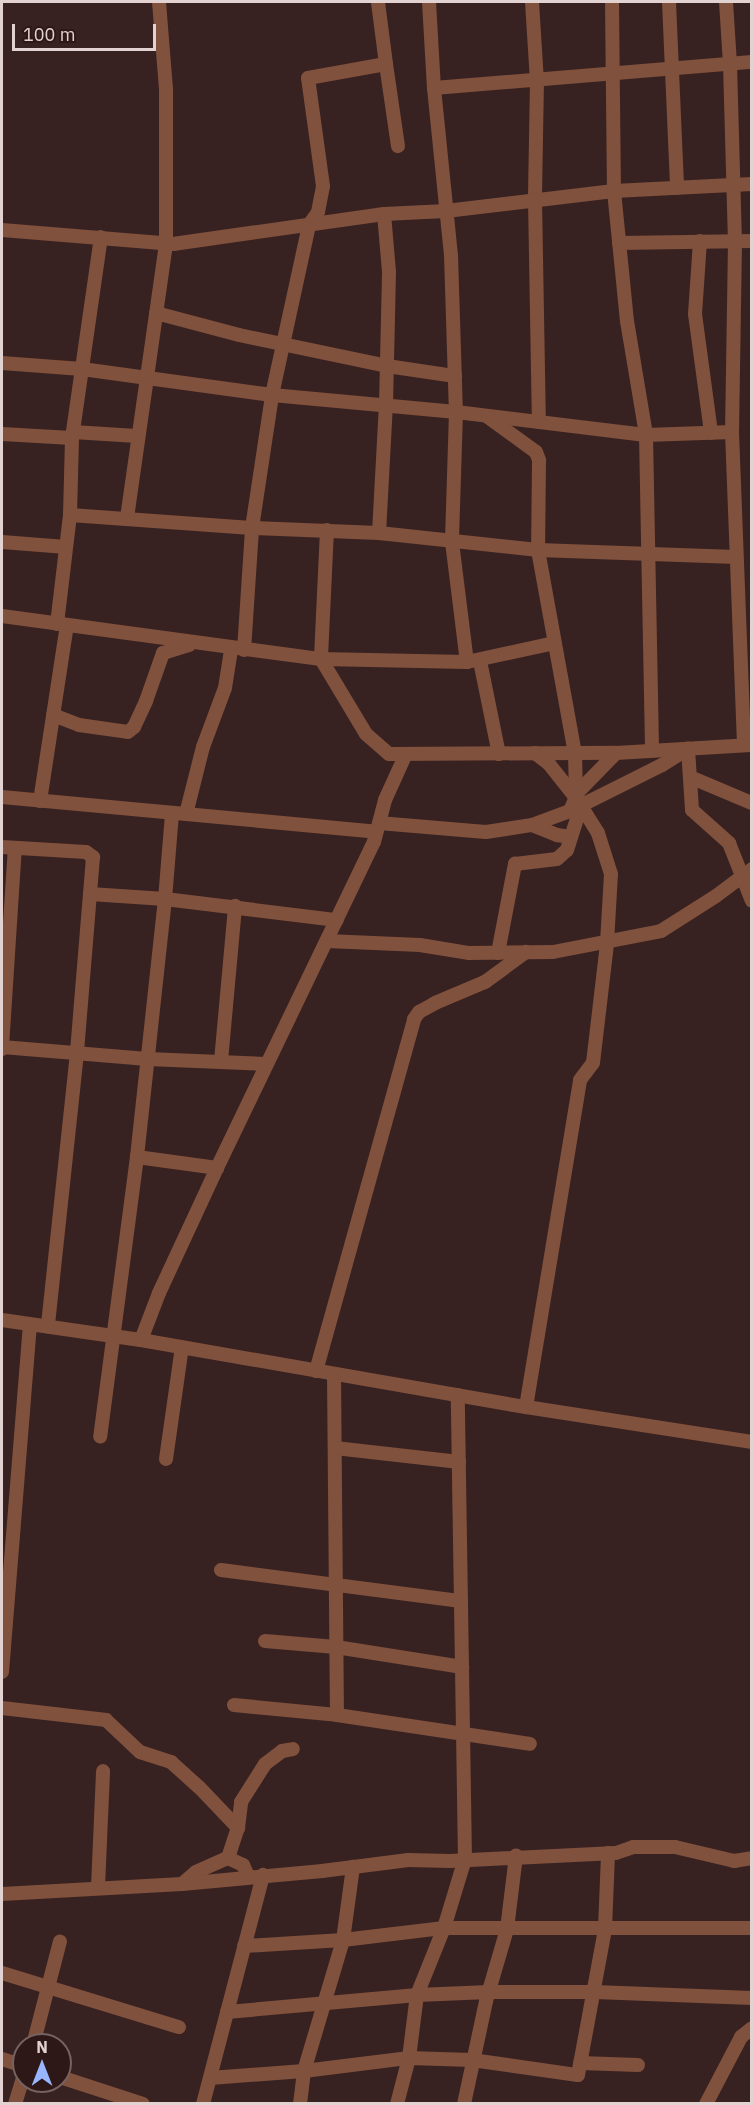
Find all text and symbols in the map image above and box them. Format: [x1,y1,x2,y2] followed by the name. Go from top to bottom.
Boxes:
[15,12,159,50] scale bar
[23,23,75,46] text: 100 m
[12,2033,72,2093] north arrow
[36,2037,48,2057] text: N

